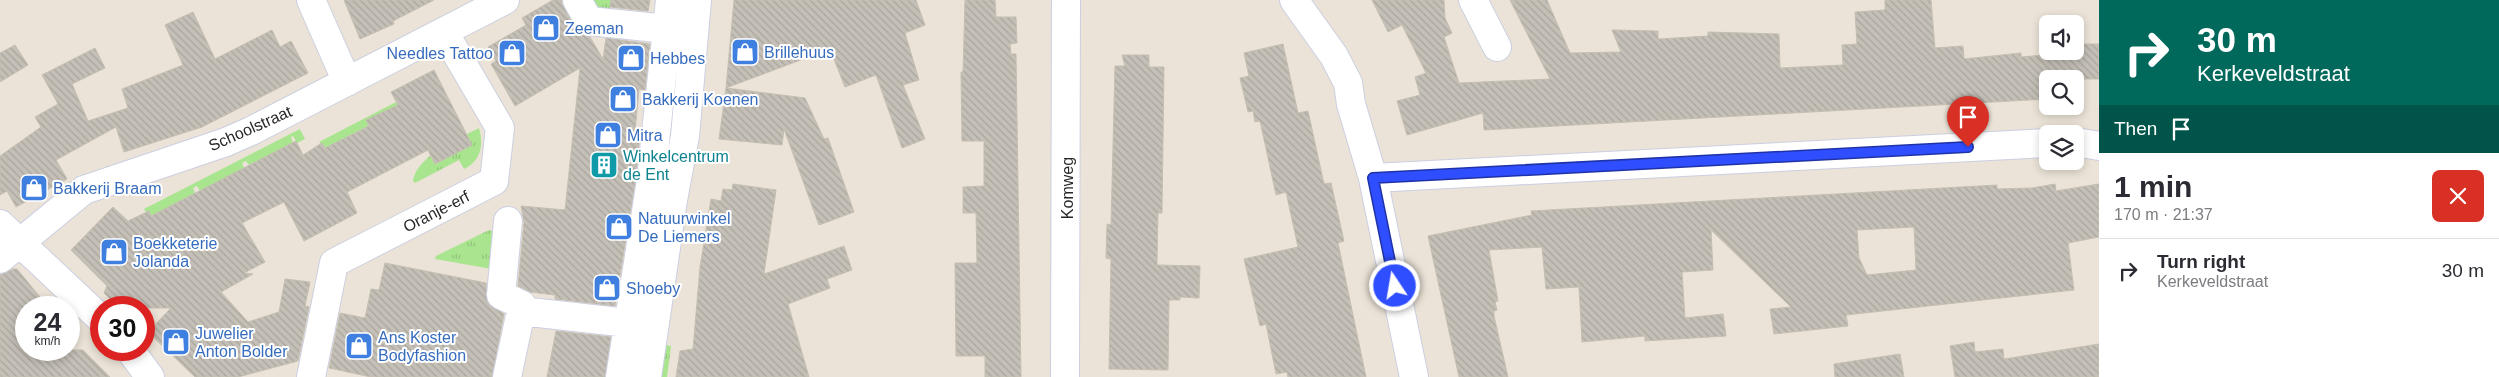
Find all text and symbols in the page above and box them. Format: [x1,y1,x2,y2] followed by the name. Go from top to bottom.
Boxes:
[531,13,561,43] shop icon: Zeeman
[2039,15,2084,170] map controls
[2039,15,2084,60] button: sound
[565,20,624,37] place label: Zeeman
[2114,20,2179,85] icon: right
[2197,20,2277,59] text: 30 m
[730,37,760,67] shop icon: Brillehuus
[497,38,527,68] shop icon: Needles Tattoo
[616,43,646,73] shop icon: Hebbes
[764,44,834,61] place label: Brillehuus
[387,45,493,62] place label: Needles Tattoo
[650,50,705,67] place label: Hebbes
[2197,61,2350,86] text: Kerkeveldstraat
[2039,70,2084,115] button: search
[608,84,638,114] shop icon: Bakkerij Koenen
[642,91,759,108] place label: Bakkerij Koenen
[1947,96,1989,147] pin
[206,102,295,154] street label: Schoolstraat
[1954,103,1982,131] icon: arrive
[2167,115,2195,143] icon: arrive
[2114,118,2157,139] text: Then
[593,120,623,150] shop icon: Mitra
[2039,125,2084,170] button: layers
[627,127,663,144] place label: Mitra
[623,148,729,183] place label: Winkelcentrum de Ent
[589,150,619,180] building icon: Winkelcentrum de Ent
[1059,157,1076,219] street label: Komweg
[2114,170,2192,203] text: 1 min
[2432,170,2484,222] button: close
[19,173,49,203] shop icon: Bakkerij Braam
[53,180,161,197] place label: Bakkerij Braam
[400,187,473,235] street label: Oranje-erf
[2114,206,2213,223] text: 170 m · 21:37
[638,210,730,245] place label: Natuurwinkel De Liemers
[604,212,634,242] shop icon: Natuurwinkel De Liemers
[133,235,218,270] place label: Boekketerie Jolanda
[99,237,129,267] shop icon: Boekketerie Jolanda
[2157,251,2245,272] text: Turn right
[2114,257,2142,285] icon: right
[1368,259,1420,311] position arrow
[2442,260,2484,281] text: 30 m
[592,273,622,303] shop icon: Shoeby
[2157,273,2268,290] text: Kerkeveldstraat
[626,280,680,297] place label: Shoeby
[90,296,155,361] speed limit sign: 30
[34,308,61,336] text: 24
[195,325,288,360] place label: Juwelier Anton Bolder
[161,327,191,357] shop icon: Juwelier Anton Bolder
[378,329,466,364] place label: Ans Koster Bodyfashion
[344,331,374,361] shop icon: Ans Koster Bodyfashion
[34,334,61,348] text: km/h

